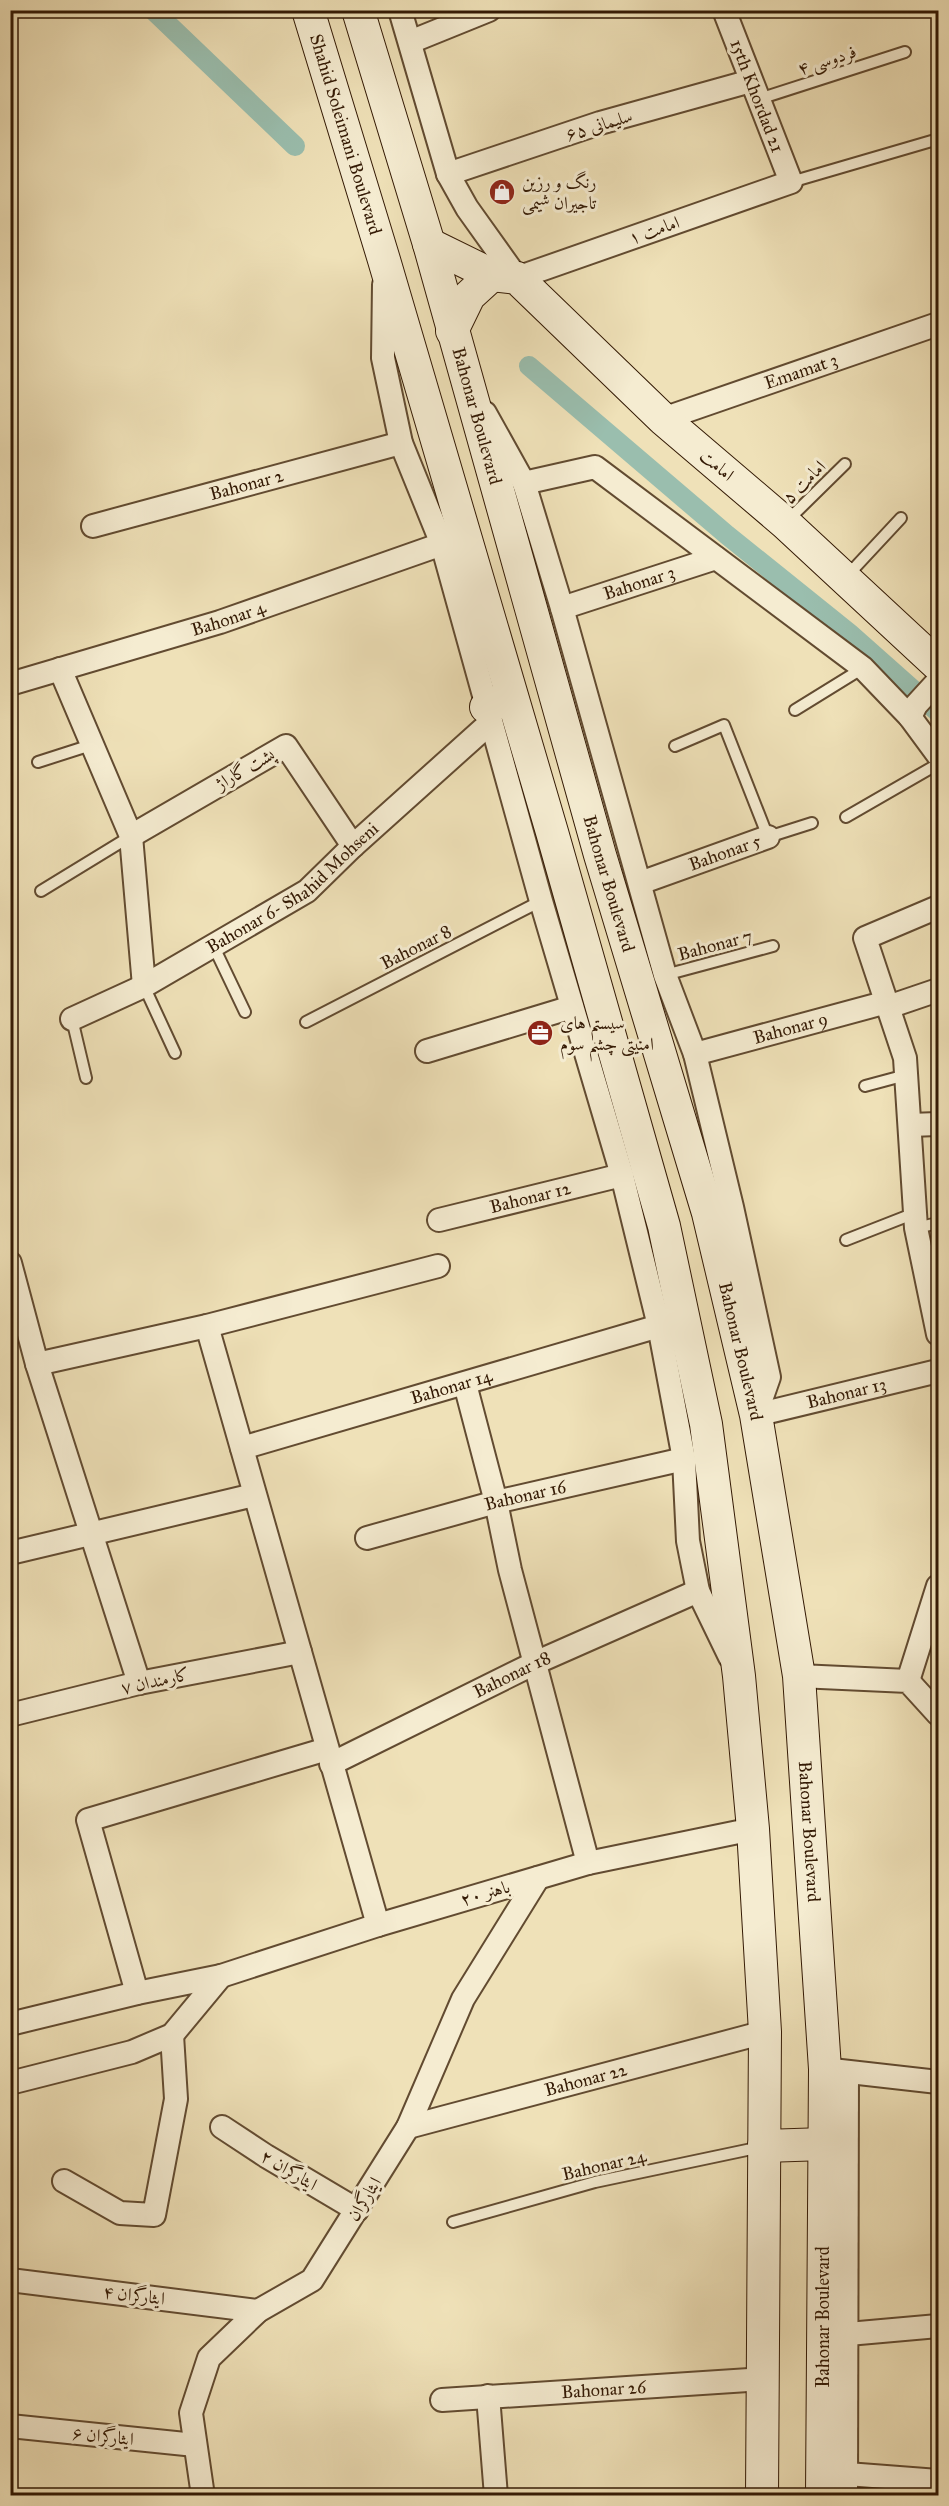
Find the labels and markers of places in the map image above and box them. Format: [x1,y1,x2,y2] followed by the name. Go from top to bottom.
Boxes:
[522,170,597,215] place label: رنگ و رزین تاجیران شیمی
[487,177,517,207] shop icon: رنگ و رزین تاجیران شیمی
[560,1012,654,1062] place label: سیستم های امنیتی چشم سوم
[525,1018,555,1048] office icon: سیستم های امنیتی چشم سوم

